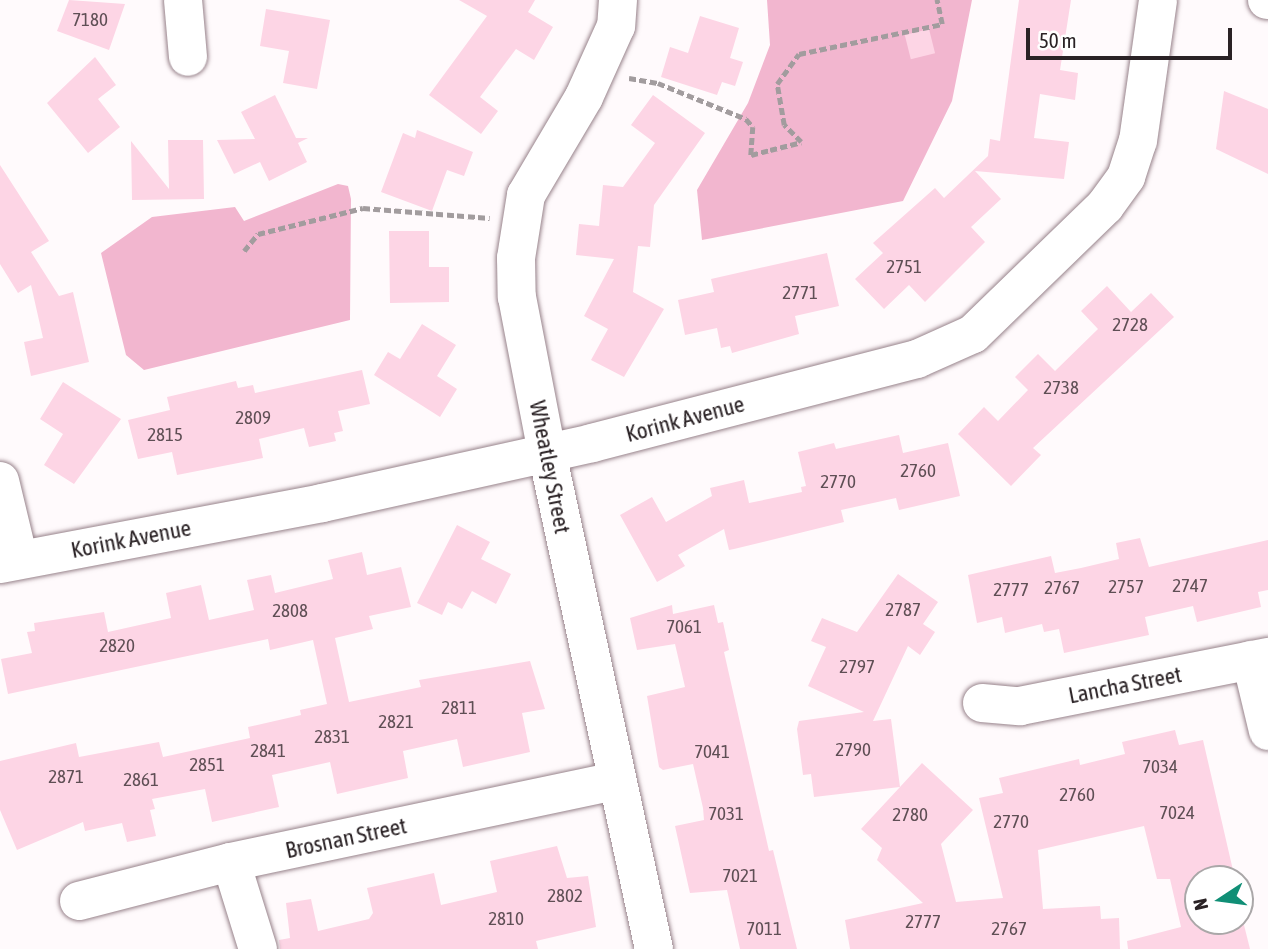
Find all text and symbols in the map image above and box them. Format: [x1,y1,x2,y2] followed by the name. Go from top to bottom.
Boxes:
[72,9,108,31] house number: 7180
[1030,14,1236,58] scale bar
[1039,28,1077,52] text: 50 m
[886,256,922,278] house number: 2751
[782,282,818,304] house number: 2771
[1112,314,1148,336] house number: 2728
[1043,377,1079,399] house number: 2738
[623,390,747,448] street label: Korink Avenue
[524,398,576,536] street label: Wheatley Street
[235,407,271,429] house number: 2809
[147,424,183,446] house number: 2815
[900,460,936,482] house number: 2760
[820,471,856,493] house number: 2770
[69,514,193,564] street label: Korink Avenue
[1172,575,1208,597] house number: 2747
[1108,576,1144,598] house number: 2757
[1044,577,1080,599] house number: 2767
[993,579,1029,601] house number: 2777
[885,599,921,621] house number: 2787
[272,600,308,622] house number: 2808
[666,616,702,638] house number: 7061
[99,635,135,657] house number: 2820
[839,656,875,678] house number: 2797
[1066,661,1184,709] street label: Lancha Street
[441,697,477,719] house number: 2811
[378,711,414,733] house number: 2821
[314,726,350,748] house number: 2831
[835,739,871,761] house number: 2790
[250,740,286,762] house number: 2841
[694,741,730,763] house number: 7041
[189,754,225,776] house number: 2851
[1142,756,1178,778] house number: 7034
[48,766,84,788] house number: 2871
[123,769,159,791] house number: 2861
[1059,784,1095,806] house number: 2760
[1159,802,1195,824] house number: 7024
[708,803,744,825] house number: 7031
[892,804,928,826] house number: 2780
[993,811,1029,833] house number: 2770
[283,812,409,864] street label: Brosnan Street
[722,865,758,887] house number: 7021
[1184,865,1254,935] north arrow
[547,885,583,907] house number: 2802
[1189,896,1212,912] text: N
[488,908,524,930] house number: 2810
[905,911,941,933] house number: 2777
[746,918,782,940] house number: 7011
[991,918,1027,940] house number: 2767

